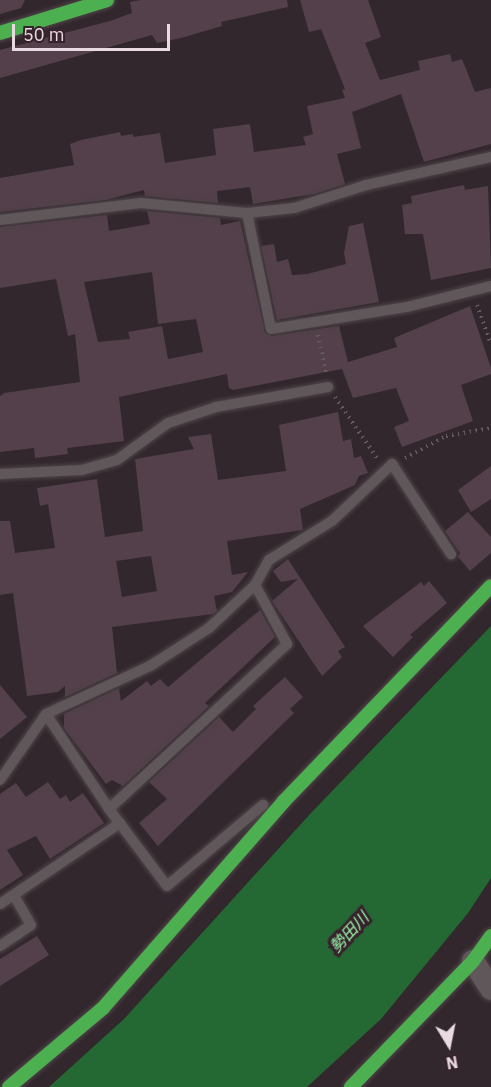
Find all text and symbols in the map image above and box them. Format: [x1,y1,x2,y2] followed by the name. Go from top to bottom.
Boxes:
[15,12,172,50] scale bar
[23,23,65,46] text: 50 m
[326,908,372,956] water label: 勢田川
[419,1015,479,1075] north arrow
[445,1052,460,1074] text: N

